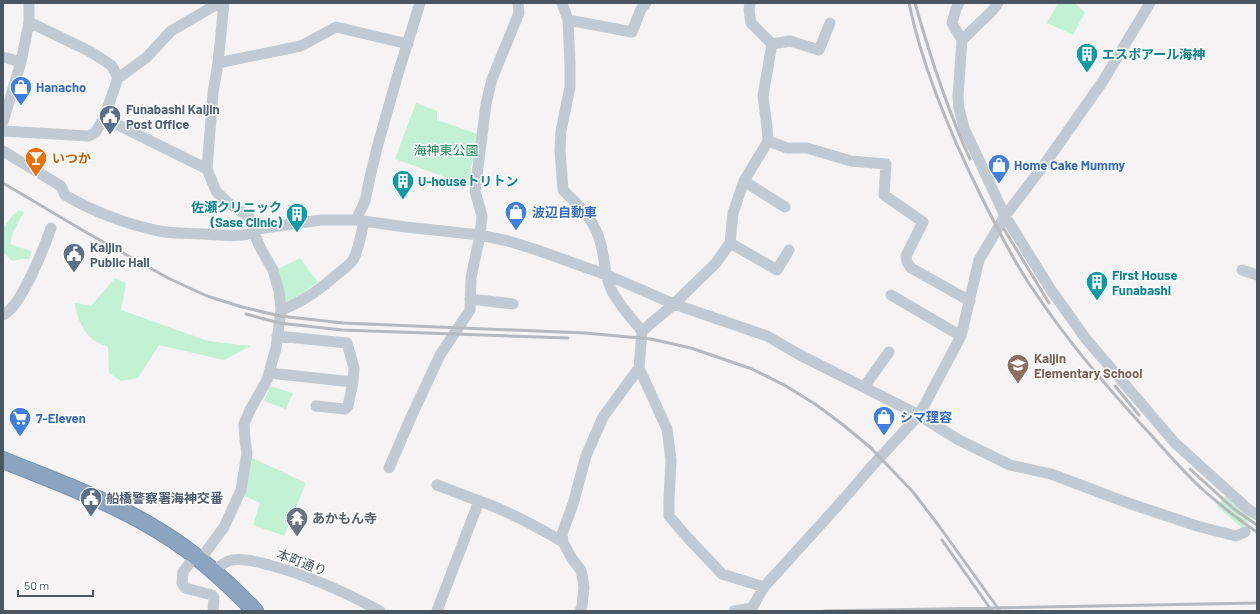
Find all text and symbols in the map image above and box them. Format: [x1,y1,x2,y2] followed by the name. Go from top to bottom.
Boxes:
[1074,41,1100,74] building icon: エスポアール海神
[1102,46,1205,62] place label: エスポアール海神
[8,74,34,107] shop icon: Hanacho
[36,79,86,95] place label: Hanacho
[126,101,220,132] place label: Funabashi Kaijin Post Office
[97,103,123,136] public building icon: Funabashi Kaijin Post Office
[413,142,479,158] park label: 海神東公園
[23,145,49,178] bar icon: いつか
[52,150,91,166] place label: いつか
[986,152,1012,185] shop icon: Home Cake Mummy
[1014,157,1125,173] place label: Home Cake Mummy
[390,168,416,201] building icon: U-houseトリトン
[418,173,519,189] place label: U-houseトリトン
[191,199,282,230] place label: 佐瀬クリニック (Sase Clinic)
[503,199,529,232] shop icon: 波辺自動車
[284,201,310,234] building icon: 佐瀬クリニック (Sase Clinic)
[532,204,597,220] place label: 波辺自動車
[90,239,150,270] place label: Kaijin Public Hall
[61,241,87,274] public building icon: Kaijin Public Hall
[1112,267,1178,298] place label: First House Funabashi
[1084,269,1110,302] building icon: First House Funabashi
[1034,350,1142,381] place label: Kaijin Elementary School
[1005,352,1031,385] school or university icon: Kaijin Elementary School
[871,404,897,437] shop icon: シマ理容
[7,405,33,438] supermarket icon: 7-Eleven
[900,409,952,425] place label: シマ理容
[36,410,86,426] place label: 7-Eleven
[78,485,104,518] public building icon: 船橋警察署海神交番
[106,490,223,506] place label: 船橋警察署海神交番
[284,505,310,538] temple icon: あかもん寺
[312,510,377,526] place label: あかもん寺
[275,546,329,578] street label: 本町通り
[18,572,93,598] scale bar
[24,578,49,592] text: 50 m

